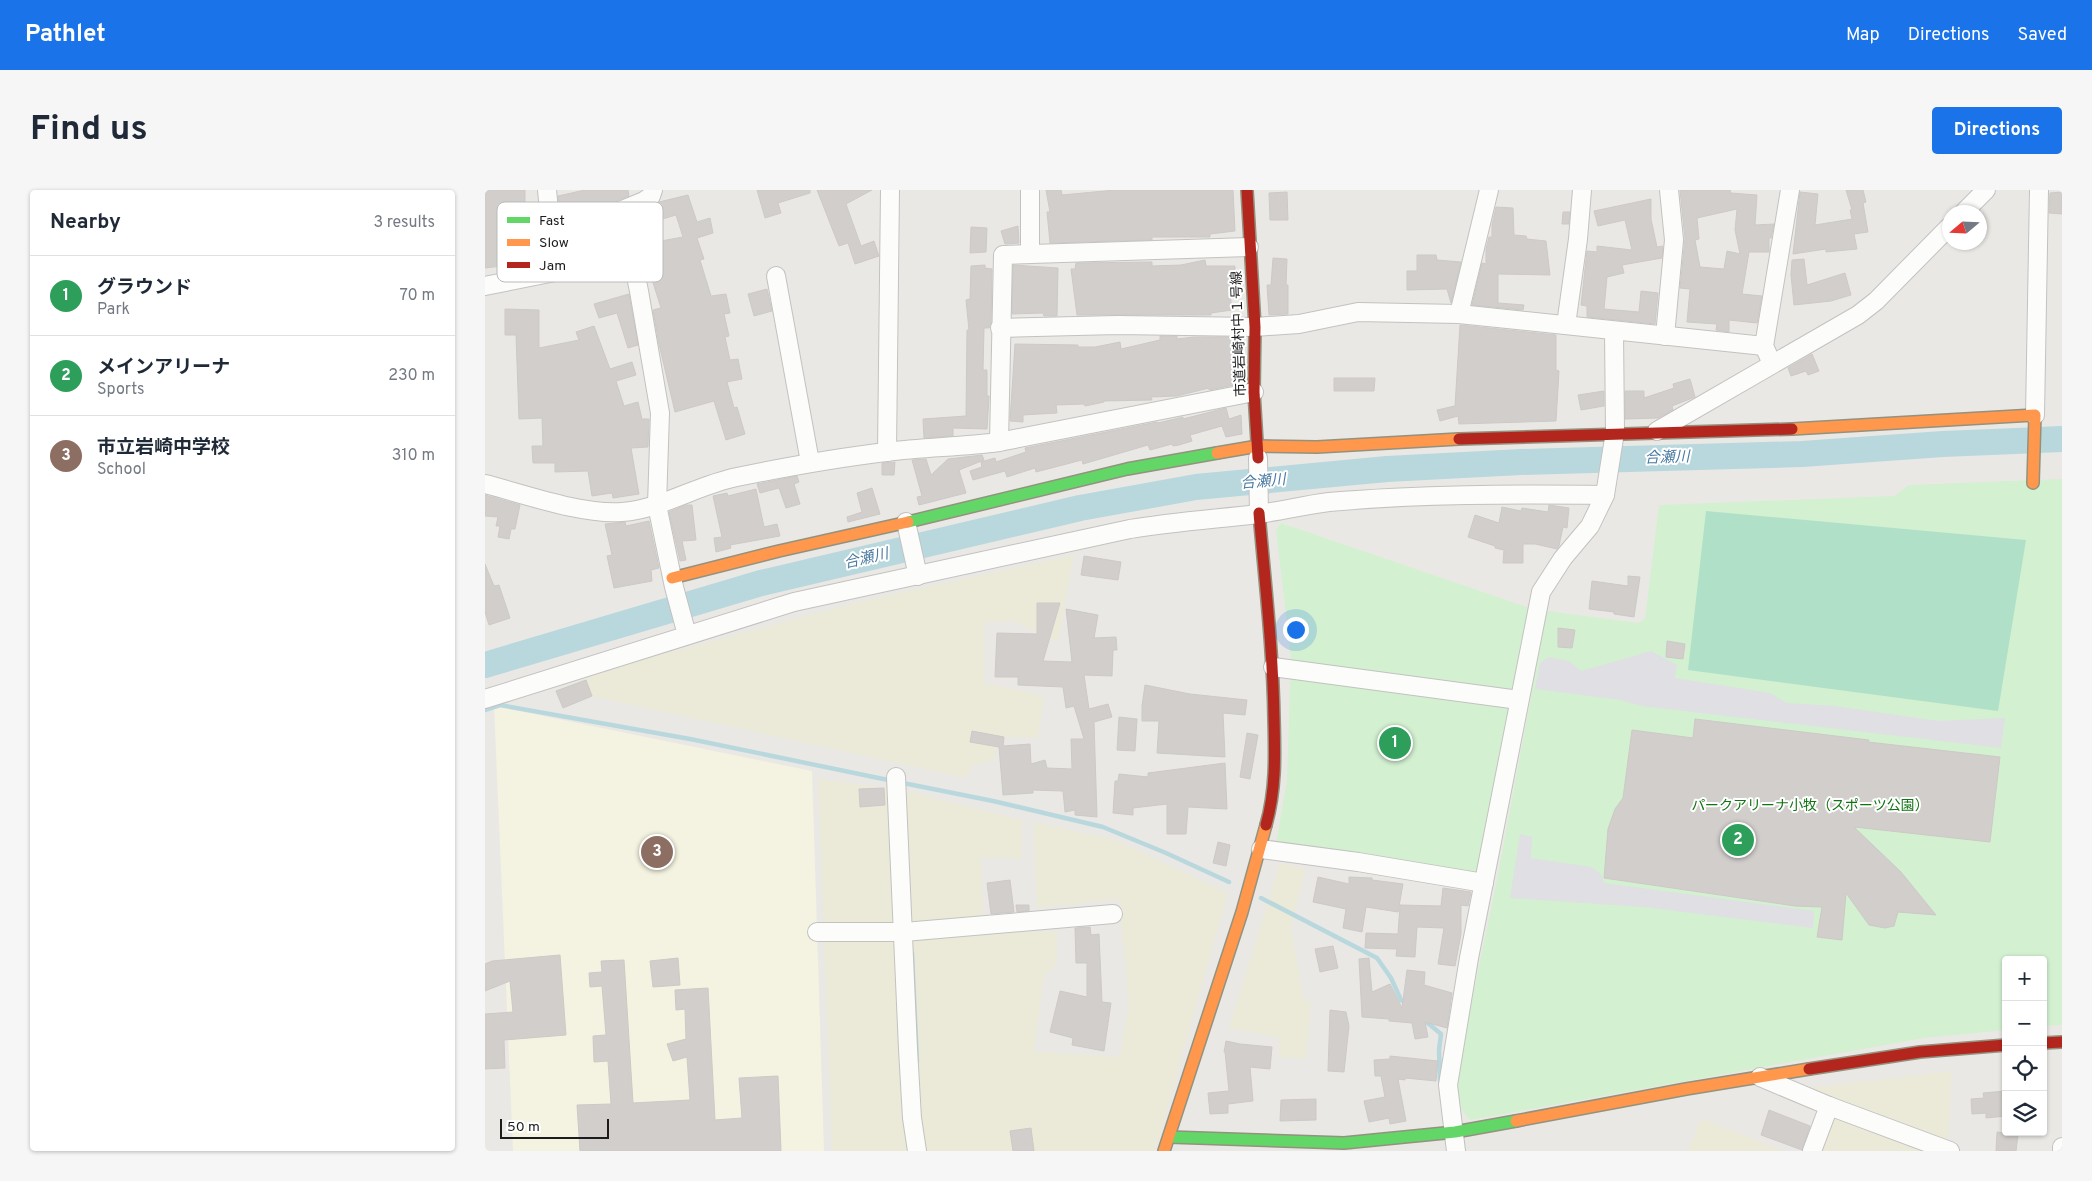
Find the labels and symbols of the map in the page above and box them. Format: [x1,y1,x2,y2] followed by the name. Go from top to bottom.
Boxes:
[497,202,663,282] legend
[1942,205,1987,250] north arrow
[539,213,565,230] text: Fast
[539,235,569,252] text: Slow
[539,258,566,275] text: Jam
[1228,271,1250,397] street label: 市道岩崎村中１号線
[1644,448,1692,469] water label: 合瀬川
[1240,471,1288,494] water label: 合瀬川
[842,545,892,574] water label: 合瀬川
[1283,617,1309,643] your location
[1379,724,1411,762] pin: 1
[1691,797,1929,815] park label: パークアリーナ小牧（スポーツ公園）
[1722,821,1754,859] pin: 2
[641,833,673,871] pin: 3
[500,1116,609,1139] scale bar

